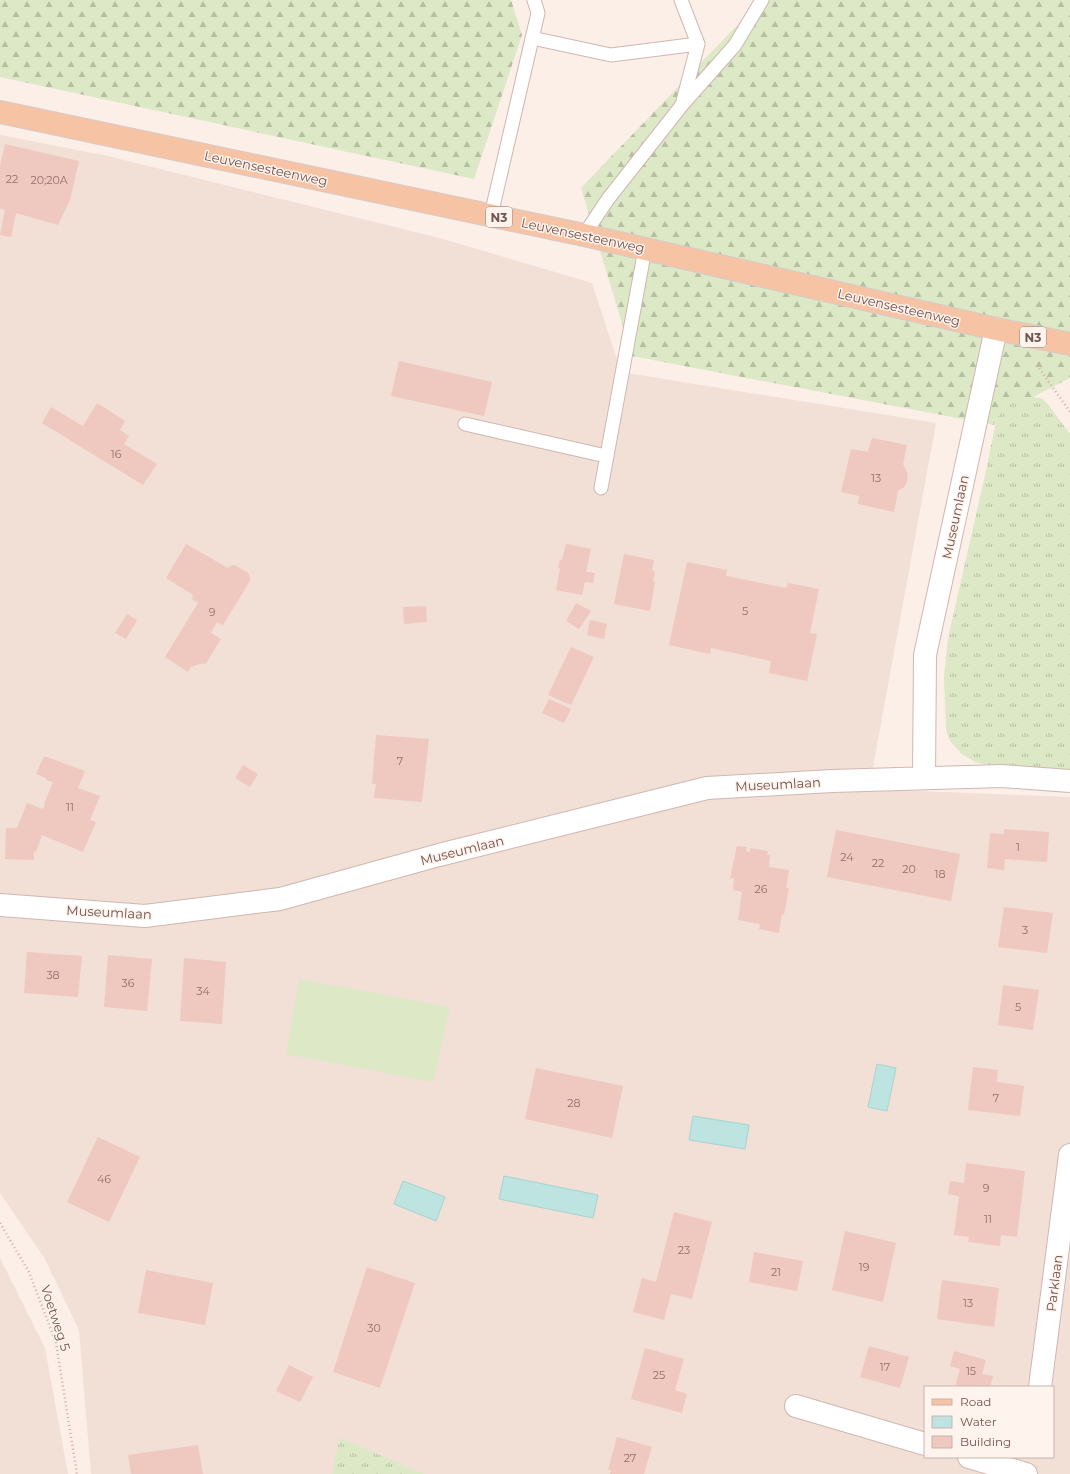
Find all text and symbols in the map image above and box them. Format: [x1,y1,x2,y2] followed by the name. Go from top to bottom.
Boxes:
[203,147,329,189] street label: Leuvensesteenweg
[6,172,18,186] house number: 22
[30,173,68,187] house number: 20;20A
[486,207,512,227] road number: N3
[520,214,646,256] street label: Leuvensesteenweg
[836,285,962,329] street label: Leuvensesteenweg
[1020,327,1046,347] road number: N3
[111,447,122,461] house number: 16
[871,471,881,485] house number: 13
[938,474,972,560] street label: Museumlaan
[742,604,748,618] house number: 5
[209,605,216,619] house number: 9
[397,754,403,768] house number: 7
[735,774,821,794] street label: Museumlaan
[66,800,74,814] house number: 11
[419,832,505,868] street label: Museumlaan
[1016,840,1020,854] house number: 1
[840,850,854,864] house number: 24
[872,856,884,870] house number: 22
[902,862,916,876] house number: 20
[935,867,946,881] house number: 18
[755,882,768,896] house number: 26
[66,902,152,922] street label: Museumlaan
[1022,923,1028,937] house number: 3
[46,968,60,982] house number: 38
[122,976,135,990] house number: 36
[196,984,210,998] house number: 34
[1015,1000,1021,1014] house number: 5
[993,1091,999,1105] house number: 7
[567,1096,581,1110] house number: 28
[97,1172,111,1186] house number: 46
[983,1181,990,1195] house number: 9
[984,1212,992,1226] house number: 11
[678,1243,690,1257] house number: 23
[1043,1254,1065,1312] street label: Parklaan
[859,1260,870,1274] house number: 19
[771,1265,781,1279] house number: 21
[38,1283,74,1353] street label: Voetweg 5
[963,1296,973,1310] house number: 13
[367,1321,381,1335] house number: 30
[880,1360,890,1374] house number: 17
[966,1364,976,1378] house number: 15
[653,1368,665,1382] house number: 25
[924,1386,1054,1458] legend
[960,1394,991,1409] text: Road
[960,1414,997,1429] text: Water
[960,1434,1011,1449] text: Building
[624,1451,636,1465] house number: 27

